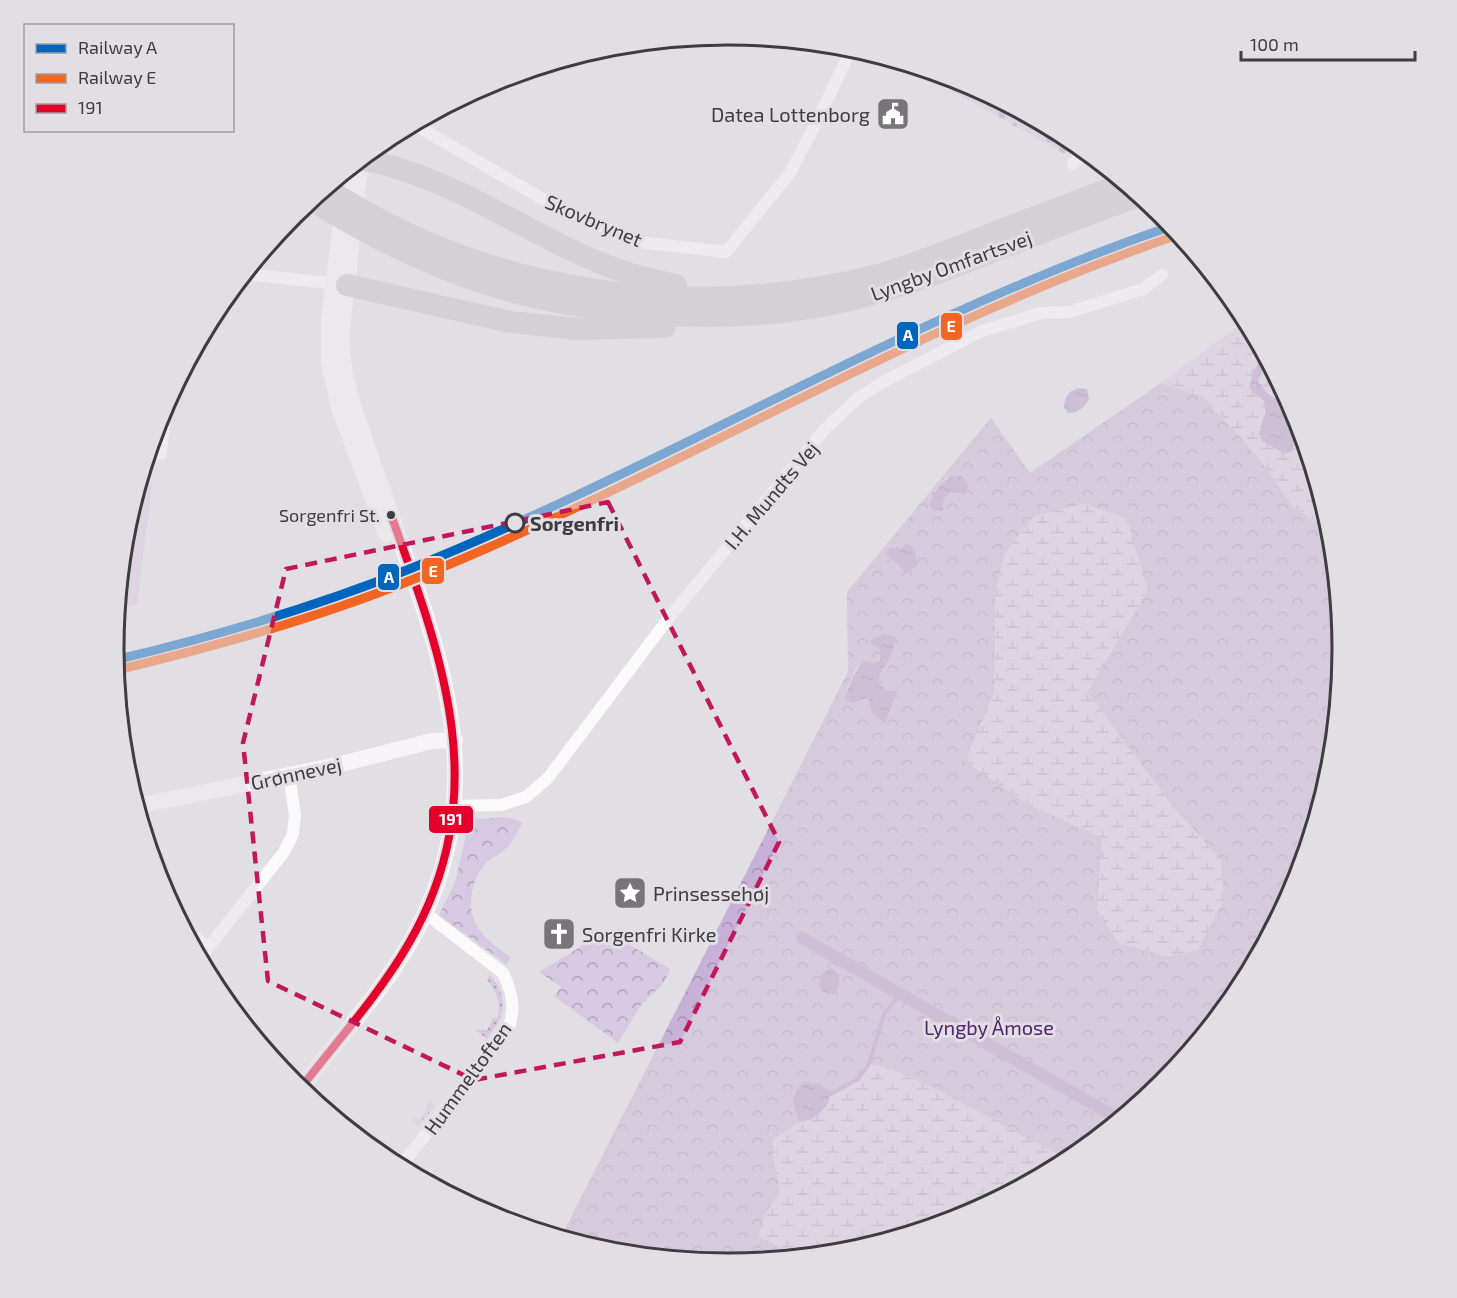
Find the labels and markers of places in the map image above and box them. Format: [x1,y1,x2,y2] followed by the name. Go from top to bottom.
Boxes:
[875,96,911,132] public building icon: Datea Lottenborg
[711,102,870,126] place label: Datea Lottenborg
[279,504,380,526] place label: Sorgenfri St.
[385,509,397,521] marker: Sorgenfri St.
[530,511,619,535] place label: Sorgenfri
[505,513,525,533] marker: Sorgenfri
[612,875,648,911] place icon: Prinsessehøj
[653,881,769,905] place label: Prinsessehøj
[541,916,577,952] church icon: Sorgenfri Kirke
[582,922,716,946] place label: Sorgenfri Kirke

